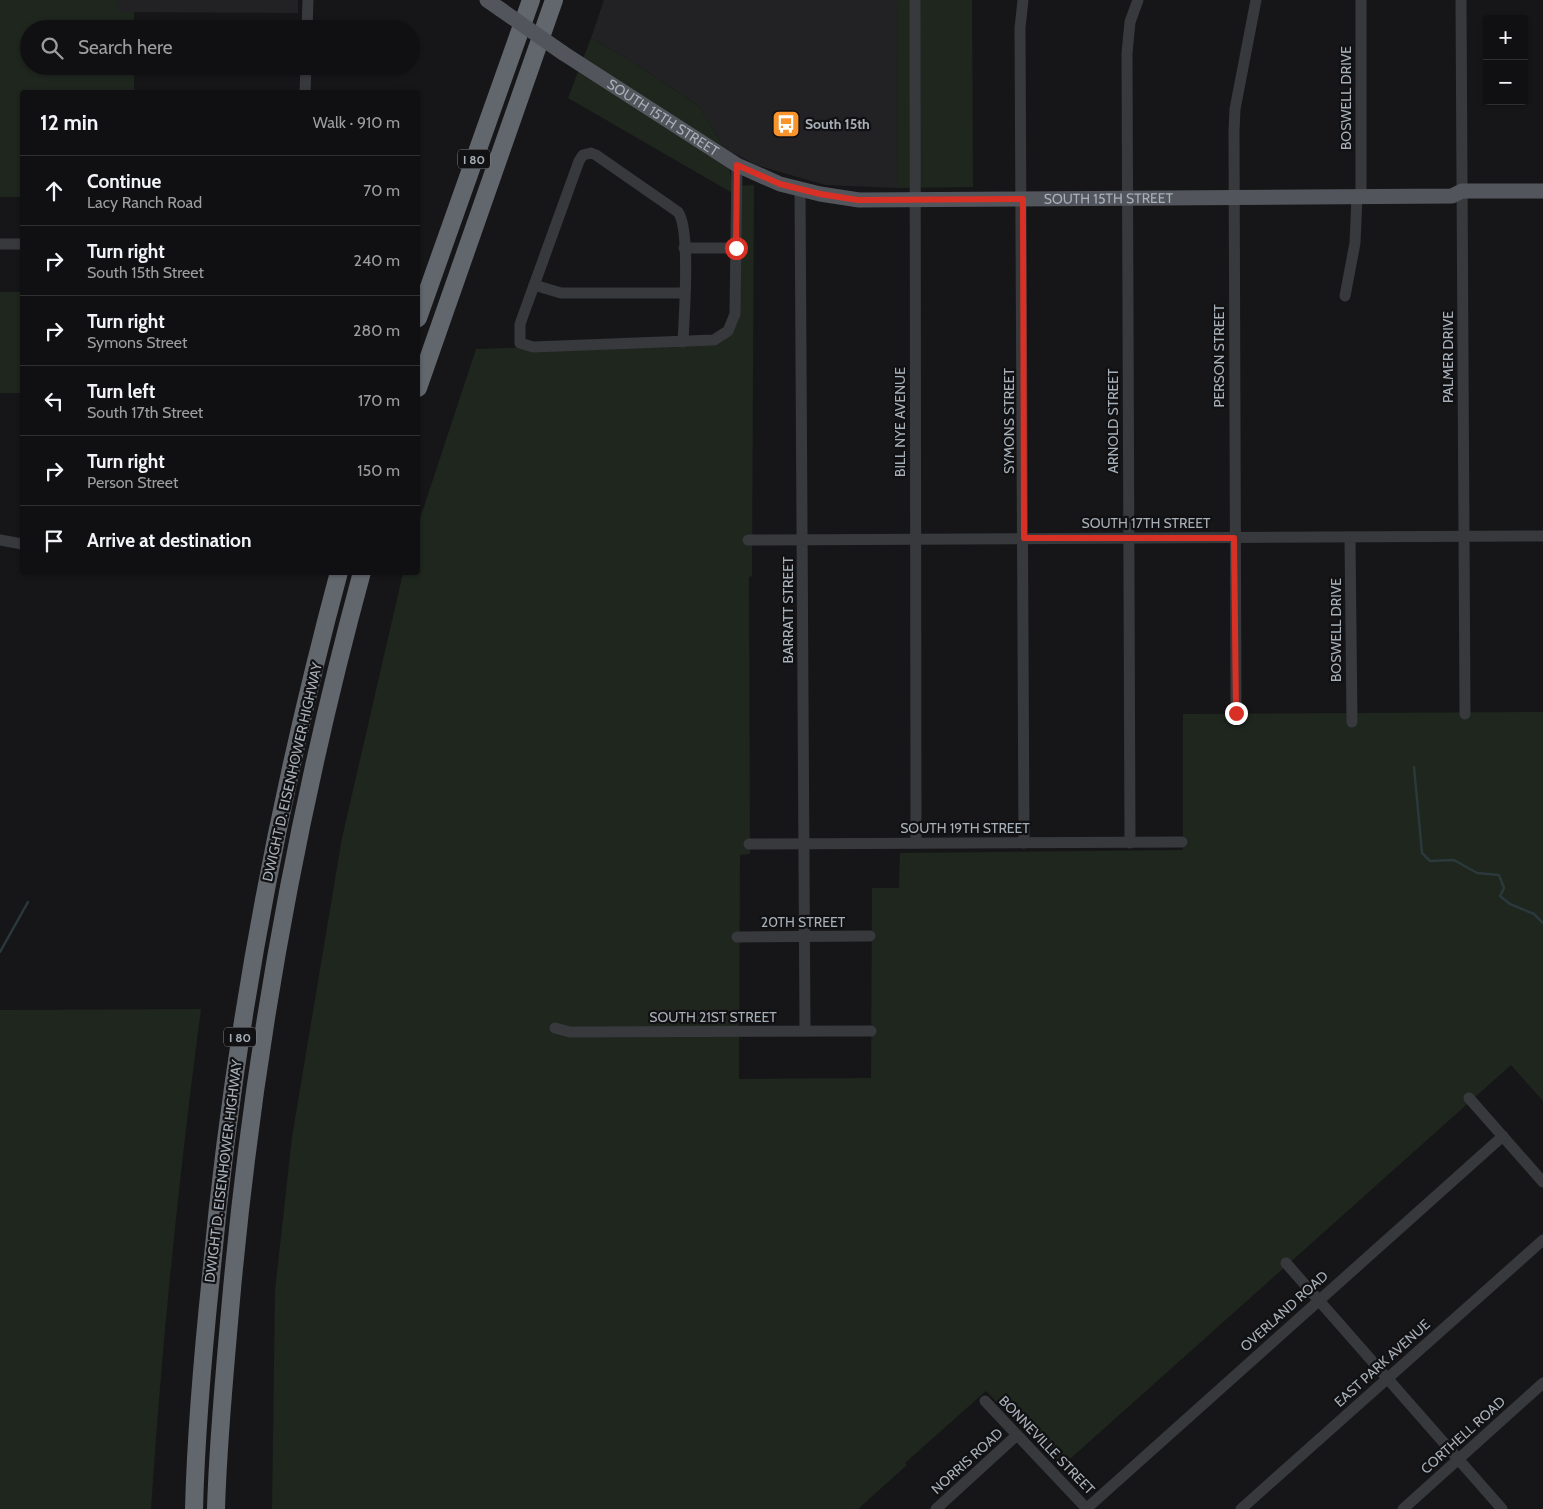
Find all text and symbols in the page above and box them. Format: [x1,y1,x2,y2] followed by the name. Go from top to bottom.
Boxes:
[1483,15,1528,105] map controls
[1483,15,1528,60] button: +
[20,20,420,75] search box
[38,34,66,62] icon: search
[78,36,172,59] text: Search here
[1337,46,1355,150] street label: BOSWELL DRIVE
[1483,60,1528,105] button: −
[604,75,723,160] street label: SOUTH 15TH STREET
[771,109,801,139] bus stop icon: South 15th
[40,110,98,135] text: 12 min
[313,113,400,132] text: Walk · 910 m
[805,115,870,133] place label: South 15th
[458,150,490,168] road number: I 80
[87,170,161,193] text: Continue
[40,177,68,205] icon: ahead
[363,181,400,200] text: 70 m
[1044,189,1174,208] street label: SOUTH 15TH STREET
[87,193,202,212] text: Lacy Ranch Road
[725,237,748,260] route start
[87,240,165,263] text: Turn right
[40,247,68,275] icon: right
[354,251,400,270] text: 240 m
[87,263,204,282] text: South 15th Street
[1210,304,1228,408] street label: PERSON STREET
[87,310,165,333] text: Turn right
[1439,311,1457,403] street label: PALMER DRIVE
[40,317,68,345] icon: right
[353,321,400,340] text: 280 m
[87,333,187,352] text: Symons Street
[891,367,909,477] street label: BILL NYE AVENUE
[1000,367,1018,474] street label: SYMONS STREET
[1104,368,1122,474] street label: ARNOLD STREET
[87,380,155,403] text: Turn left
[40,387,68,415] icon: left
[358,391,400,410] text: 170 m
[87,403,203,422] text: South 17th Street
[87,450,165,473] text: Turn right
[40,457,68,485] icon: right
[357,461,400,480] text: 150 m
[87,473,178,492] text: Person Street
[1082,514,1211,532] street label: SOUTH 17TH STREET
[40,527,68,555] icon: arrive
[87,529,251,552] text: Arrive at destination
[779,556,797,663] street label: BARRATT STREET
[1327,578,1345,682] street label: BOSWELL DRIVE
[258,660,326,883] street label: DWIGHT D. EISENHOWER HIGHWAY
[1225,702,1248,725] route end
[900,819,1030,837] street label: SOUTH 19TH STREET
[761,913,846,931] street label: 20TH STREET
[649,1008,777,1026] street label: SOUTH 21ST STREET
[224,1028,256,1046] road number: I 80
[200,1058,246,1283] street label: DWIGHT D. EISENHOWER HIGHWAY
[1236,1267,1332,1355] street label: OVERLAND ROAD
[1330,1315,1434,1411] street label: EAST PARK AVENUE
[995,1392,1099,1499] street label: BONNEVILLE STREET
[1417,1392,1509,1478] street label: CORTHELL ROAD
[927,1424,1007,1498] street label: NORRIS ROAD

